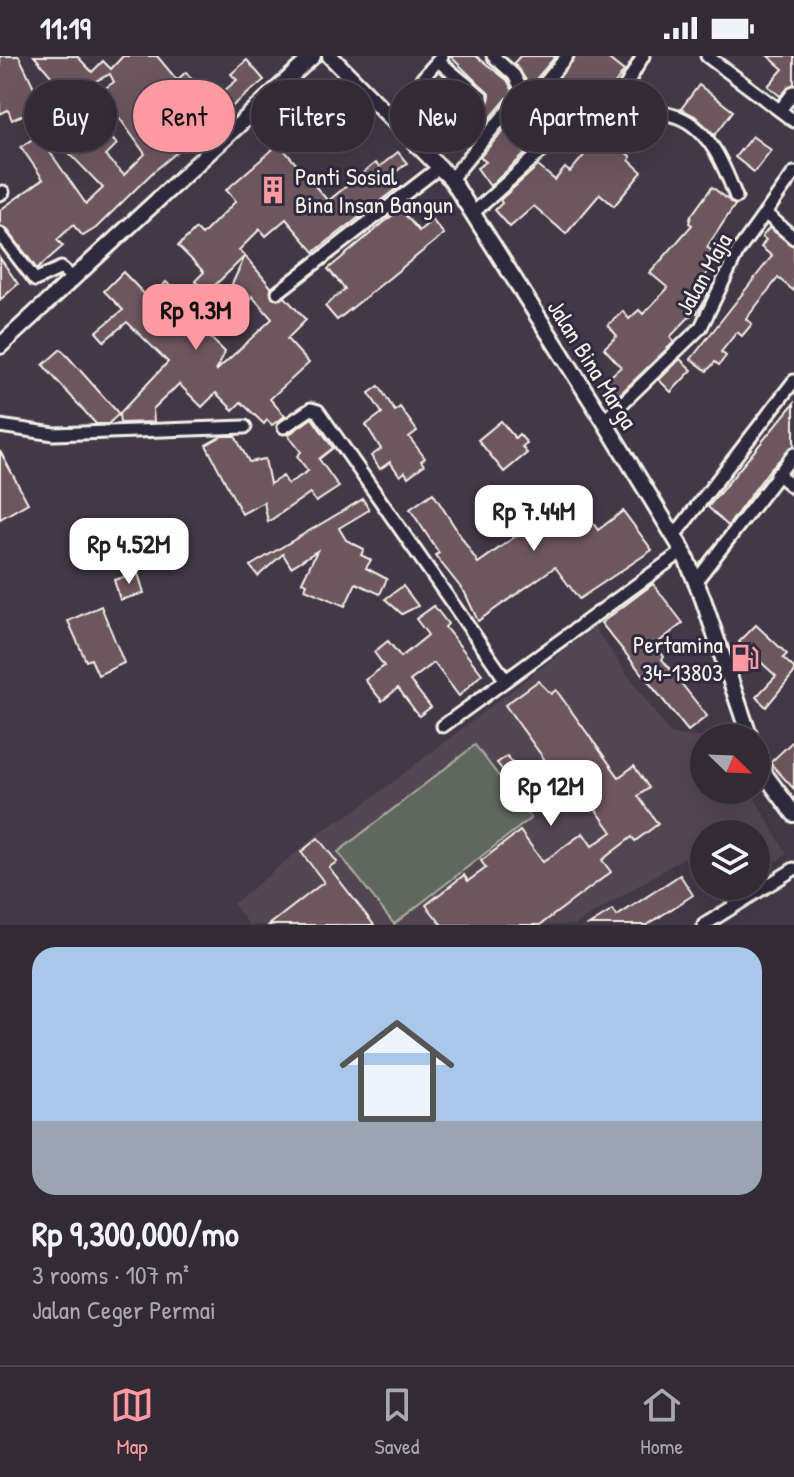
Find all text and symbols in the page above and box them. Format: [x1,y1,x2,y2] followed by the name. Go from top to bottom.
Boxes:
[40,8,91,48] text: 11:19
[24,80,117,152] chip: Buy
[133,80,235,152] chip: Rent
[251,80,374,152] chip: Filters
[390,80,485,152] chip: New
[501,80,667,152] chip: Apartment
[295,160,453,220] place label: Panti Sosial Bina Insan Bangun
[258,175,288,205] building icon: Panti Sosial Bina Insan Bangun
[667,227,739,321] street label: Jalan Maja
[122,284,270,352] pin: Rp 9.3M
[160,292,232,327] text: Rp 9.3M
[541,293,645,435] street label: Jalan Bina Marga
[451,485,617,553] pin: Rp 7.44M
[493,493,575,528] text: Rp 7.44M
[46,518,212,586] pin: Rp 4.52M
[88,526,170,561] text: Rp 4.52M
[633,628,723,688] place label: Pertamina 34-13803
[730,643,760,673] fuel station icon: Pertamina 34-13803
[690,724,770,804] north arrow
[690,724,770,900] map controls
[486,760,616,828] pin: Rp 12M
[518,768,584,803] text: Rp 12M
[690,820,770,900] button: layers
[325,999,469,1143] icon: home
[32,1211,239,1257] text: Rp 9,300,000/mo
[32,1257,189,1292] text: 3 rooms · 107 m²
[32,1292,216,1327] text: Jalan Ceger Permai
[110,1383,154,1461] tab: Map
[375,1383,419,1461] tab: Saved
[640,1383,684,1461] tab: Home

